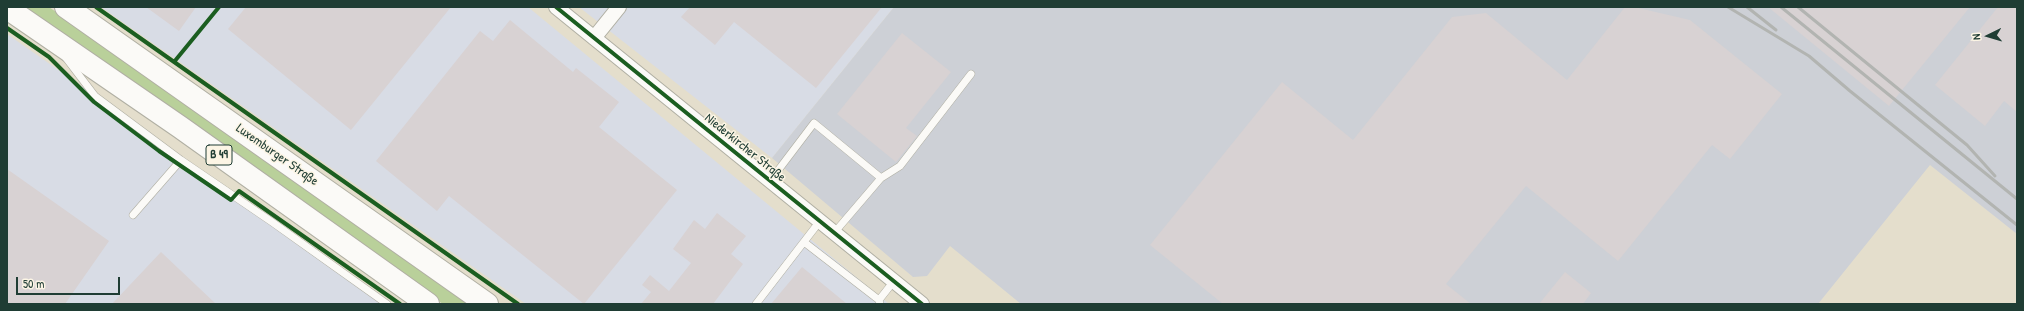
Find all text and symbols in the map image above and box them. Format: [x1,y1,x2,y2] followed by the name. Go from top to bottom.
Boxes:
[1968,16,2008,56] north arrow
[1969,34,1983,41] text: N
[701,111,789,185] street label: Niederkircher Straße
[233,121,321,189] street label: Luxemburger Straße
[206,145,232,165] road number: B 49
[18,269,122,295] scale bar
[23,275,44,292] text: 50 m

